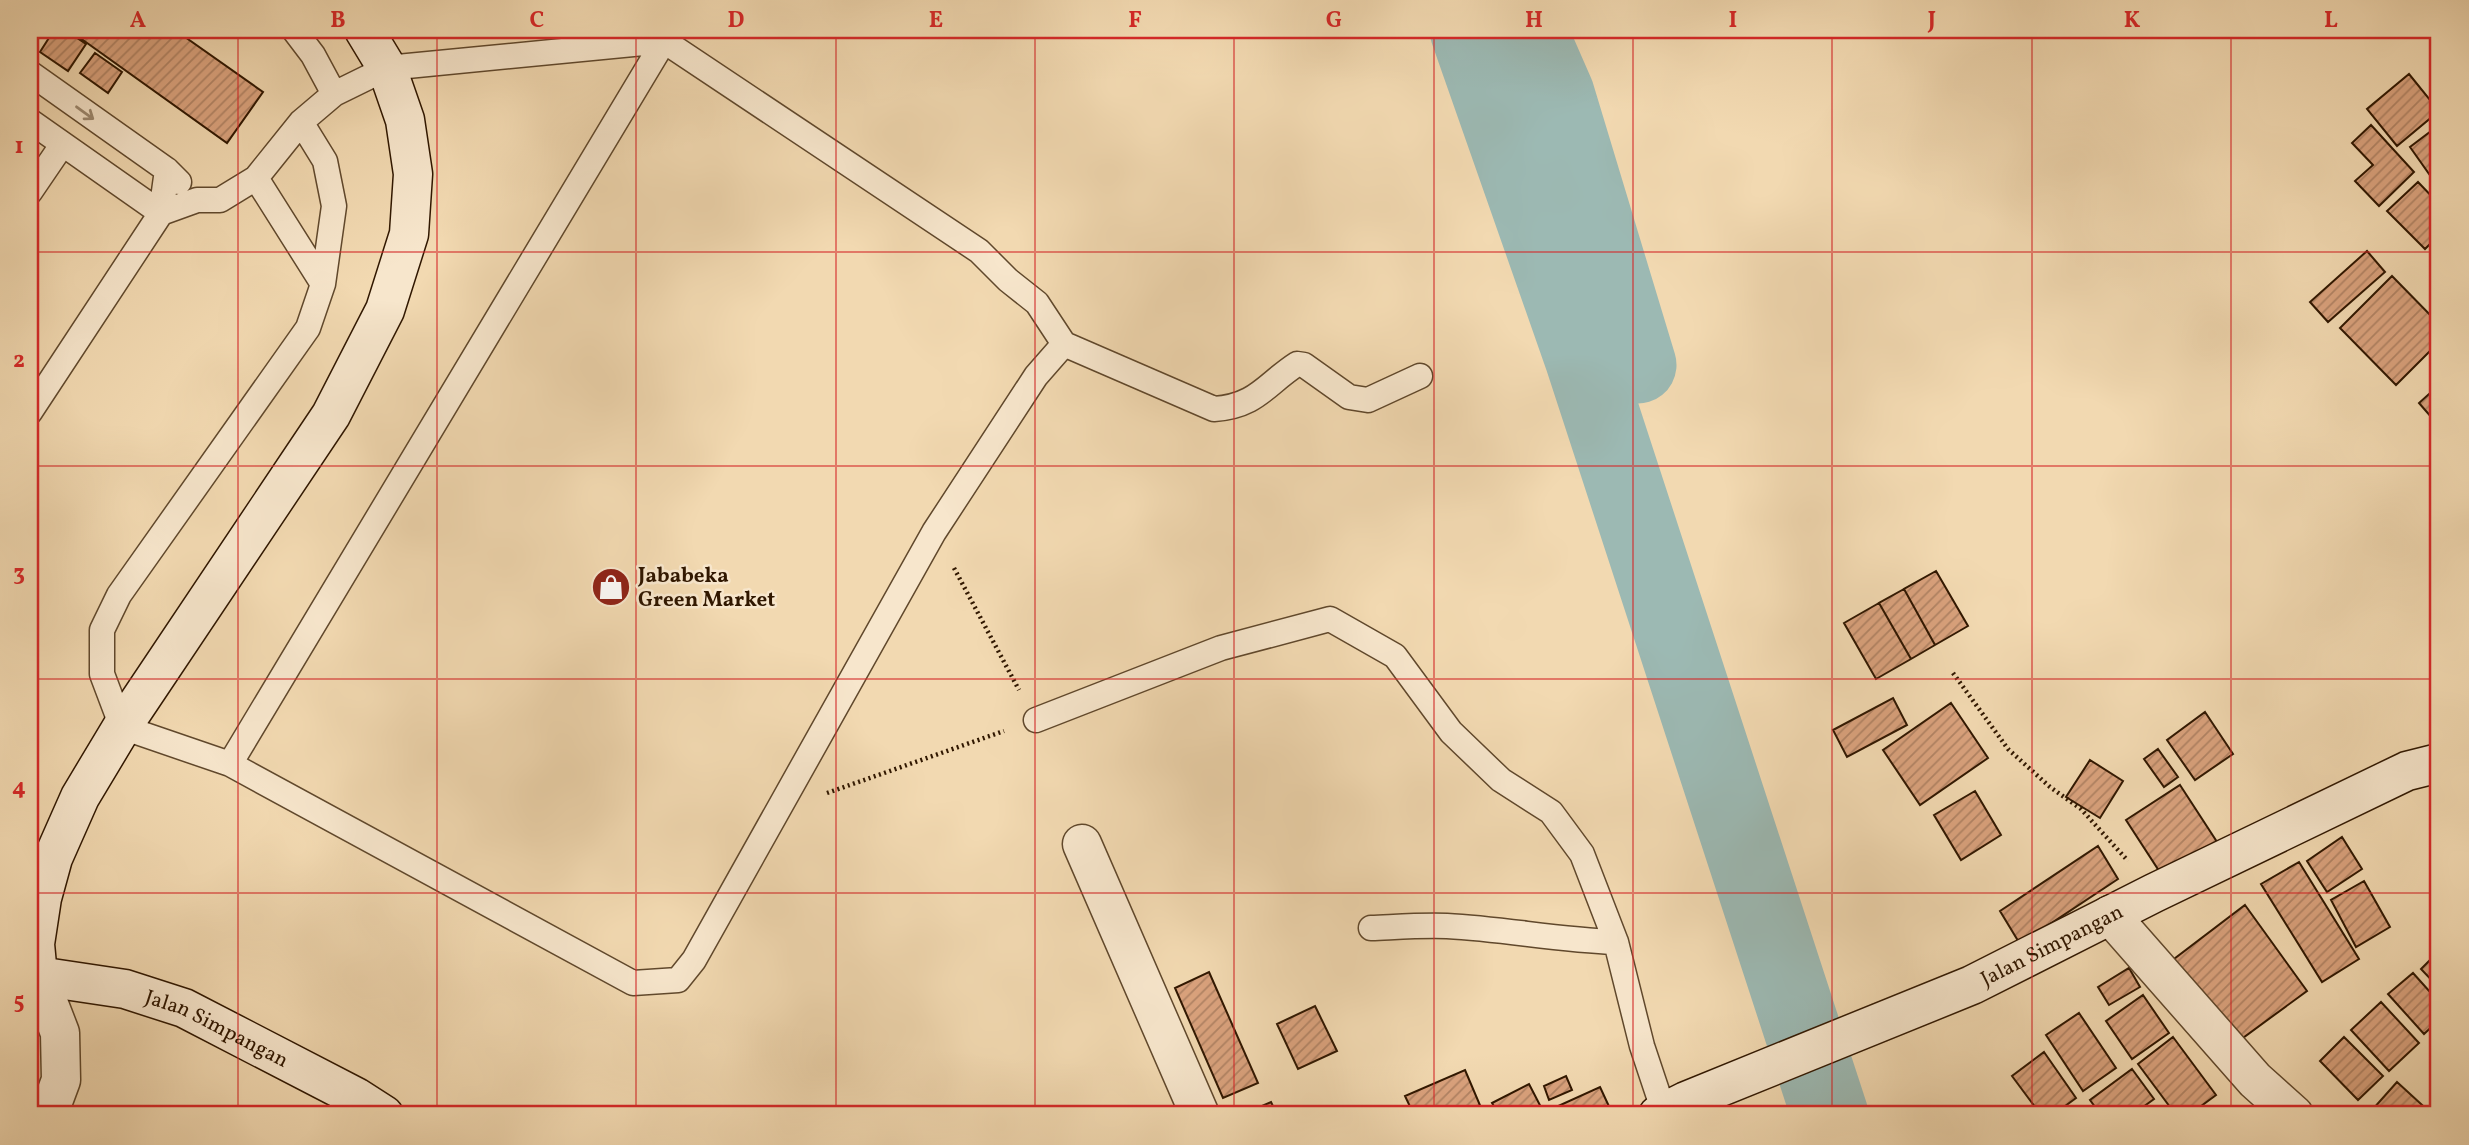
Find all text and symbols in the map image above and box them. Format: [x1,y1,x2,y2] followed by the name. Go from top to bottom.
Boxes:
[130,5,146,37] text: A
[330,5,346,37] text: B
[530,5,544,37] text: C
[728,5,745,37] text: D
[929,5,943,37] text: E
[1128,5,1142,37] text: F
[1326,5,1342,37] text: G
[1525,5,1543,37] text: H
[1729,5,1737,37] text: I
[1927,5,1936,37] text: J
[2124,5,2141,37] text: K
[2324,5,2338,37] text: L
[75,106,94,120] one-way arrow
[14,131,24,163] text: 1
[13,345,25,377] text: 2
[13,558,25,590] text: 3
[637,562,775,615] place label: Jababeka Green Market
[590,566,632,608] shop icon: Jababeka Green Market
[12,772,26,804] text: 4
[1976,898,2128,994] street label: Jalan Simpangan
[141,983,293,1076] street label: Jalan Simpangan
[13,986,25,1018] text: 5

